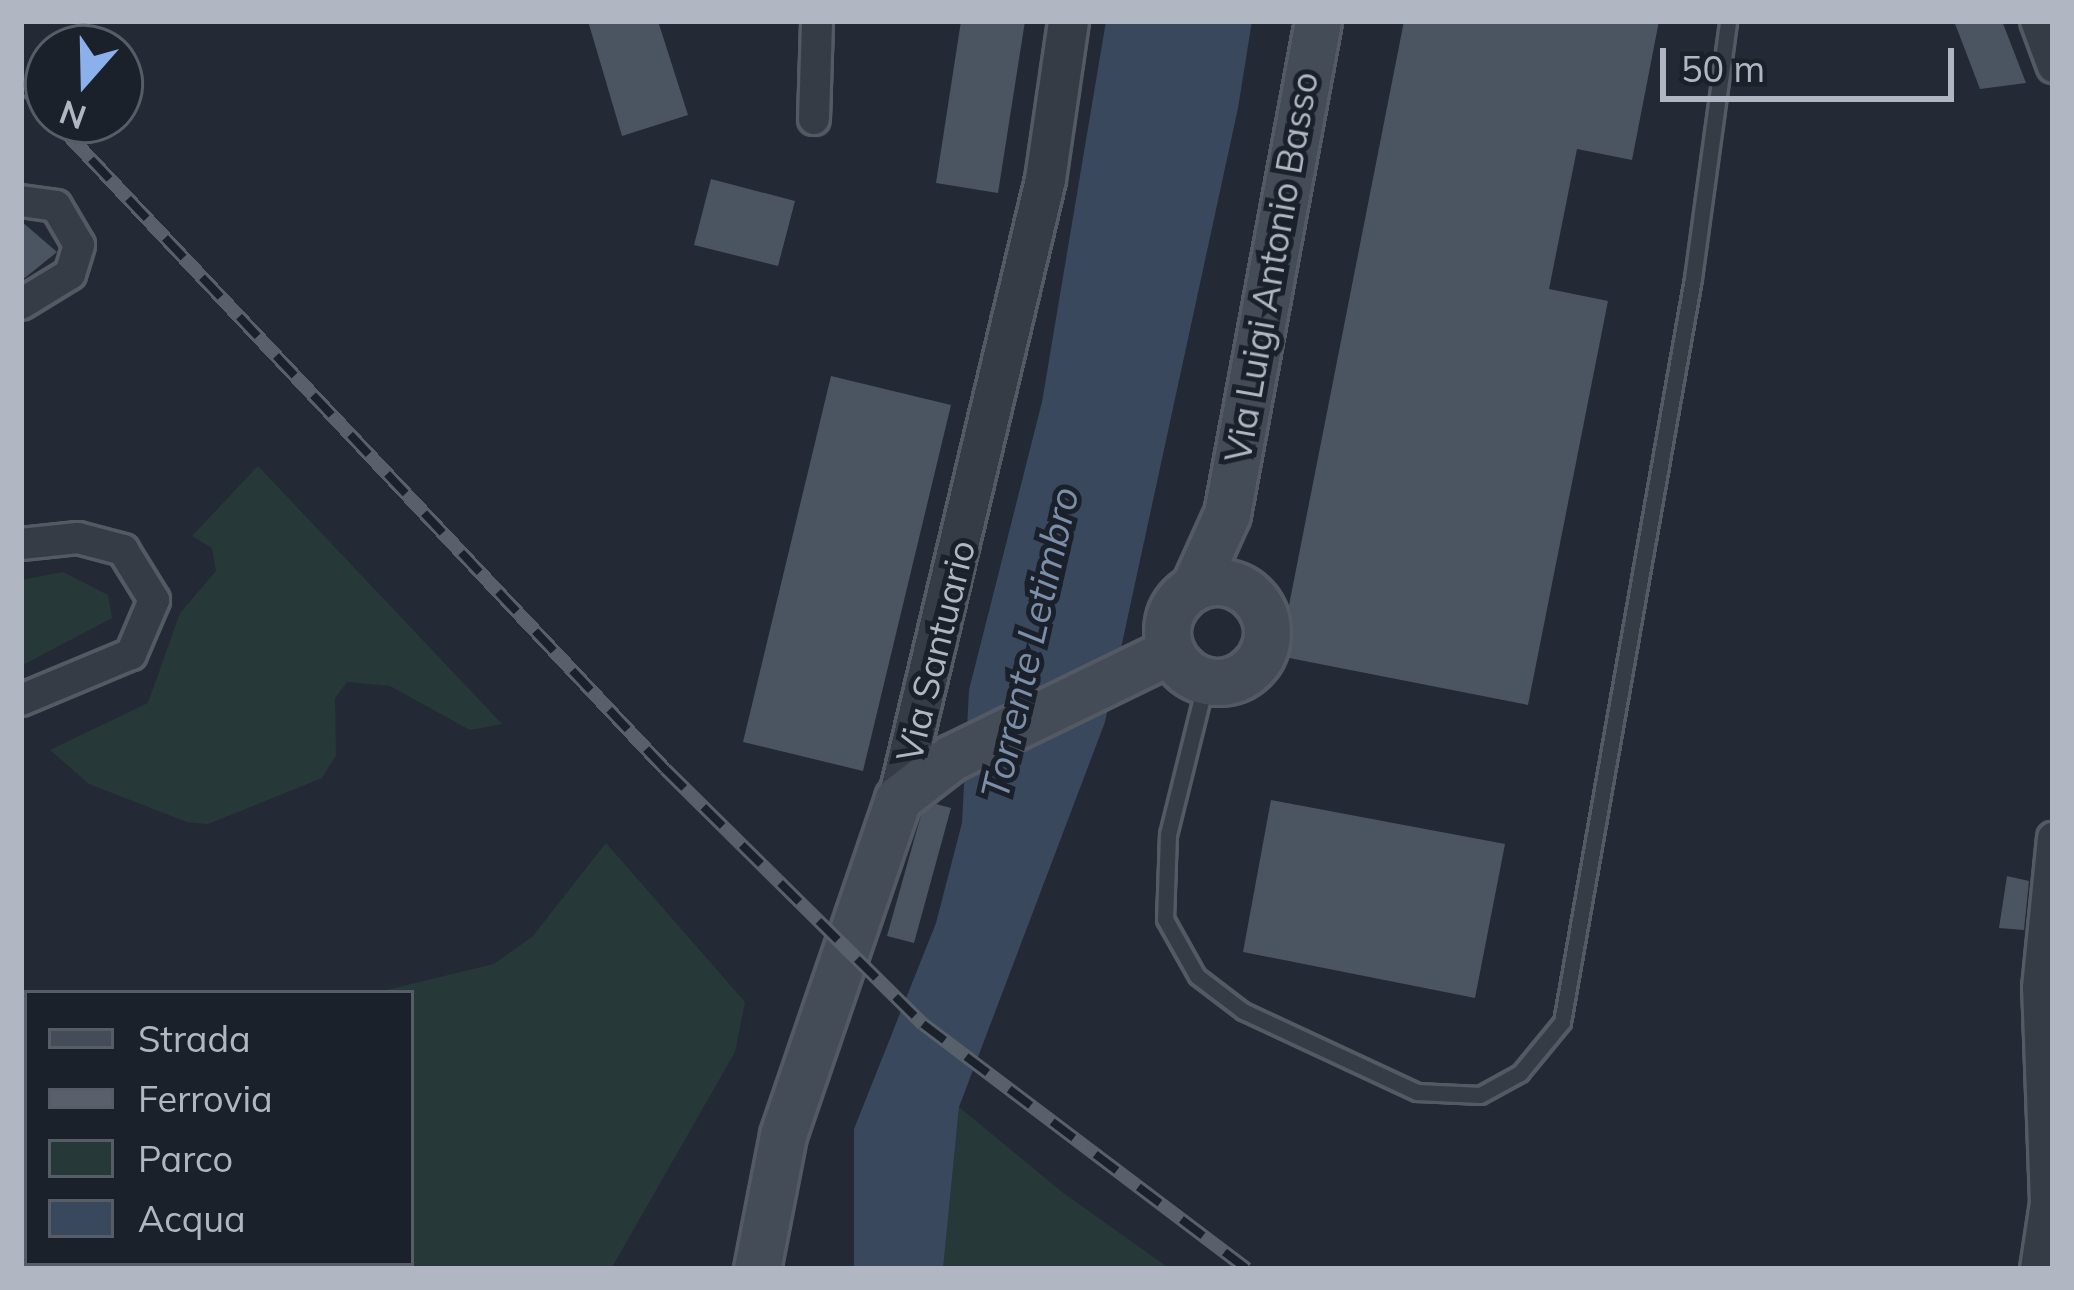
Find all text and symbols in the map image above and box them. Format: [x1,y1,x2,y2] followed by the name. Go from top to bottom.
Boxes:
[24,24,144,144] north arrow
[1666,24,1960,98] scale bar
[1681,46,1765,91] text: 50 m
[1215,69,1327,465] street label: Via Luigi Antonio Basso
[54,92,91,139] text: N
[971,482,1089,804] water label: Torrente Letimbro
[887,536,983,766] street label: Via Santuario
[24,990,414,1266] legend
[138,1016,251,1061] text: Strada
[138,1076,273,1121] text: Ferrovia
[138,1136,233,1181] text: Parco
[138,1196,246,1241] text: Acqua

